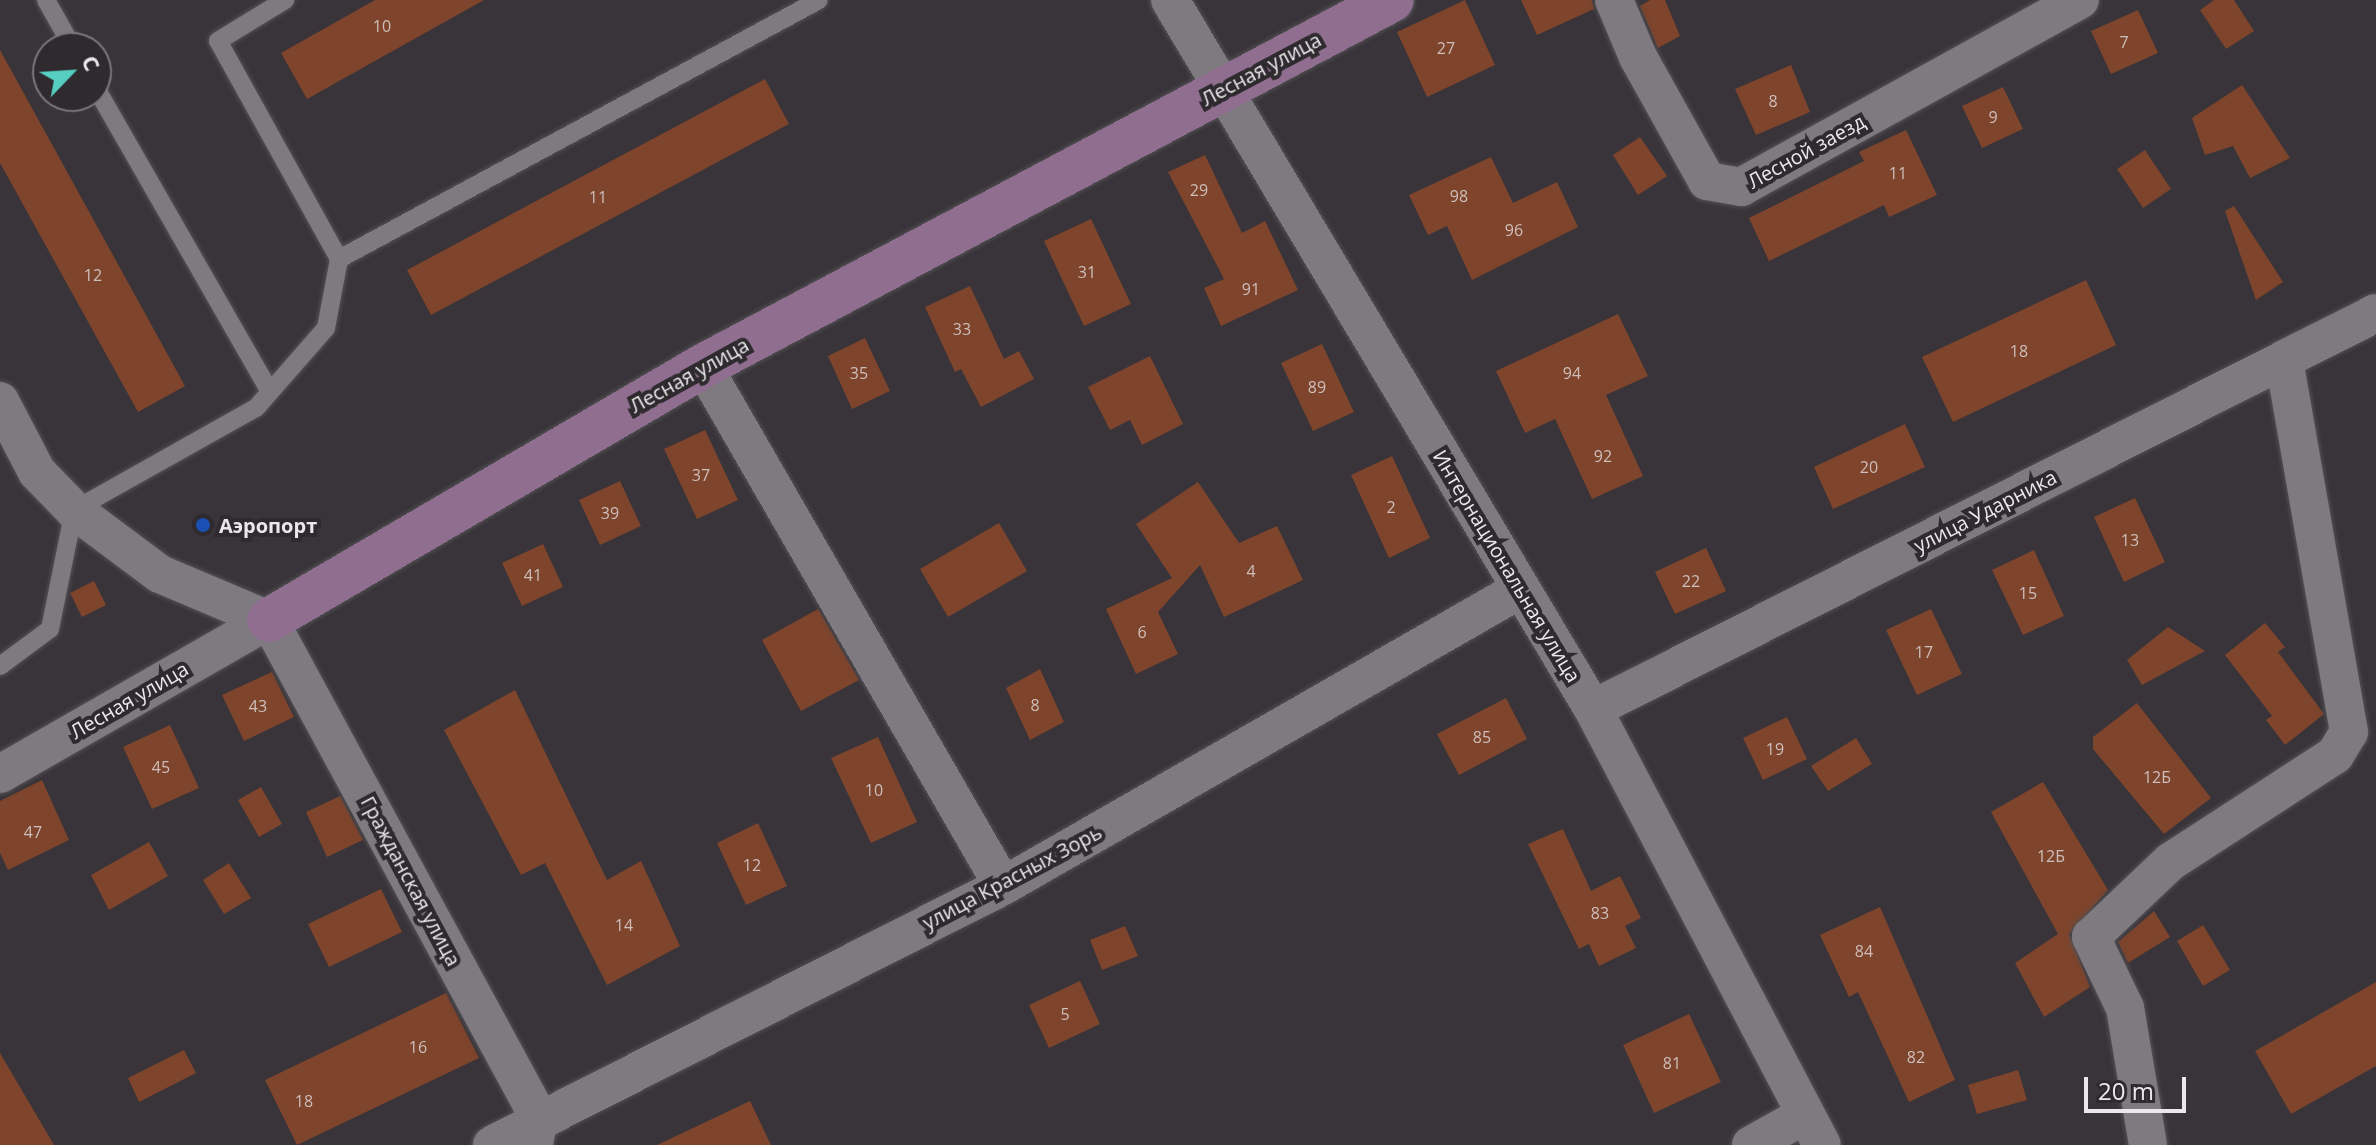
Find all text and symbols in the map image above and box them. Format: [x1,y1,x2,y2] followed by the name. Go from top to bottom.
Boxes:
[373,16,391,36] house number: 10
[1197,27,1325,111] street label: Лесная улица
[32,32,112,112] north arrow
[2119,32,2129,52] house number: 7
[1437,38,1455,58] house number: 27
[75,50,108,75] text: С
[1768,91,1778,111] house number: 8
[1988,107,1998,127] house number: 9
[1743,109,1869,193] street label: Лесной заезд
[1889,163,1907,183] house number: 11
[1190,180,1208,200] house number: 29
[1450,186,1468,206] house number: 98
[589,187,607,207] house number: 11
[1505,220,1523,240] house number: 96
[1078,262,1096,282] house number: 31
[84,265,102,285] house number: 12
[1242,279,1260,299] house number: 91
[953,319,971,339] house number: 33
[625,332,753,418] street label: Лесная улица
[2010,341,2028,361] house number: 18
[850,363,868,383] house number: 35
[1563,363,1581,383] house number: 94
[1308,377,1326,397] house number: 89
[1428,446,1586,686] street label: Интернациональная улица
[1594,446,1612,466] house number: 92
[1860,457,1878,477] house number: 20
[692,465,710,485] house number: 37
[1910,465,2060,557] street label: улица Ударника
[1386,497,1396,517] house number: 2
[601,503,619,523] house number: 39
[219,513,317,537] place label: Аэропорт
[194,516,212,534] marker: Аэропорт
[2121,530,2139,550] house number: 13
[1246,561,1256,581] house number: 4
[524,565,542,585] house number: 41
[1682,571,1700,591] house number: 22
[2019,583,2037,603] house number: 15
[1137,622,1147,642] house number: 6
[1915,642,1933,662] house number: 17
[66,656,192,744] street label: Лесная улица
[1030,695,1040,715] house number: 8
[249,696,267,716] house number: 43
[1473,727,1491,747] house number: 85
[1766,739,1784,759] house number: 19
[152,757,170,777] house number: 45
[2143,767,2171,787] house number: 12Б
[865,780,883,800] house number: 10
[356,792,466,970] street label: Гражданская улица
[918,820,1106,934] street label: улица Красных Зорь
[24,822,42,842] house number: 47
[2037,846,2065,866] house number: 12Б
[743,855,761,875] house number: 12
[1591,903,1609,923] house number: 83
[615,915,633,935] house number: 14
[1855,941,1873,961] house number: 84
[1060,1004,1070,1024] house number: 5
[409,1037,427,1057] house number: 16
[1907,1047,1925,1067] house number: 82
[1663,1053,1681,1073] house number: 81
[2088,1061,2190,1111] scale bar
[2098,1074,2154,1107] text: 20 m
[295,1091,313,1111] house number: 18

